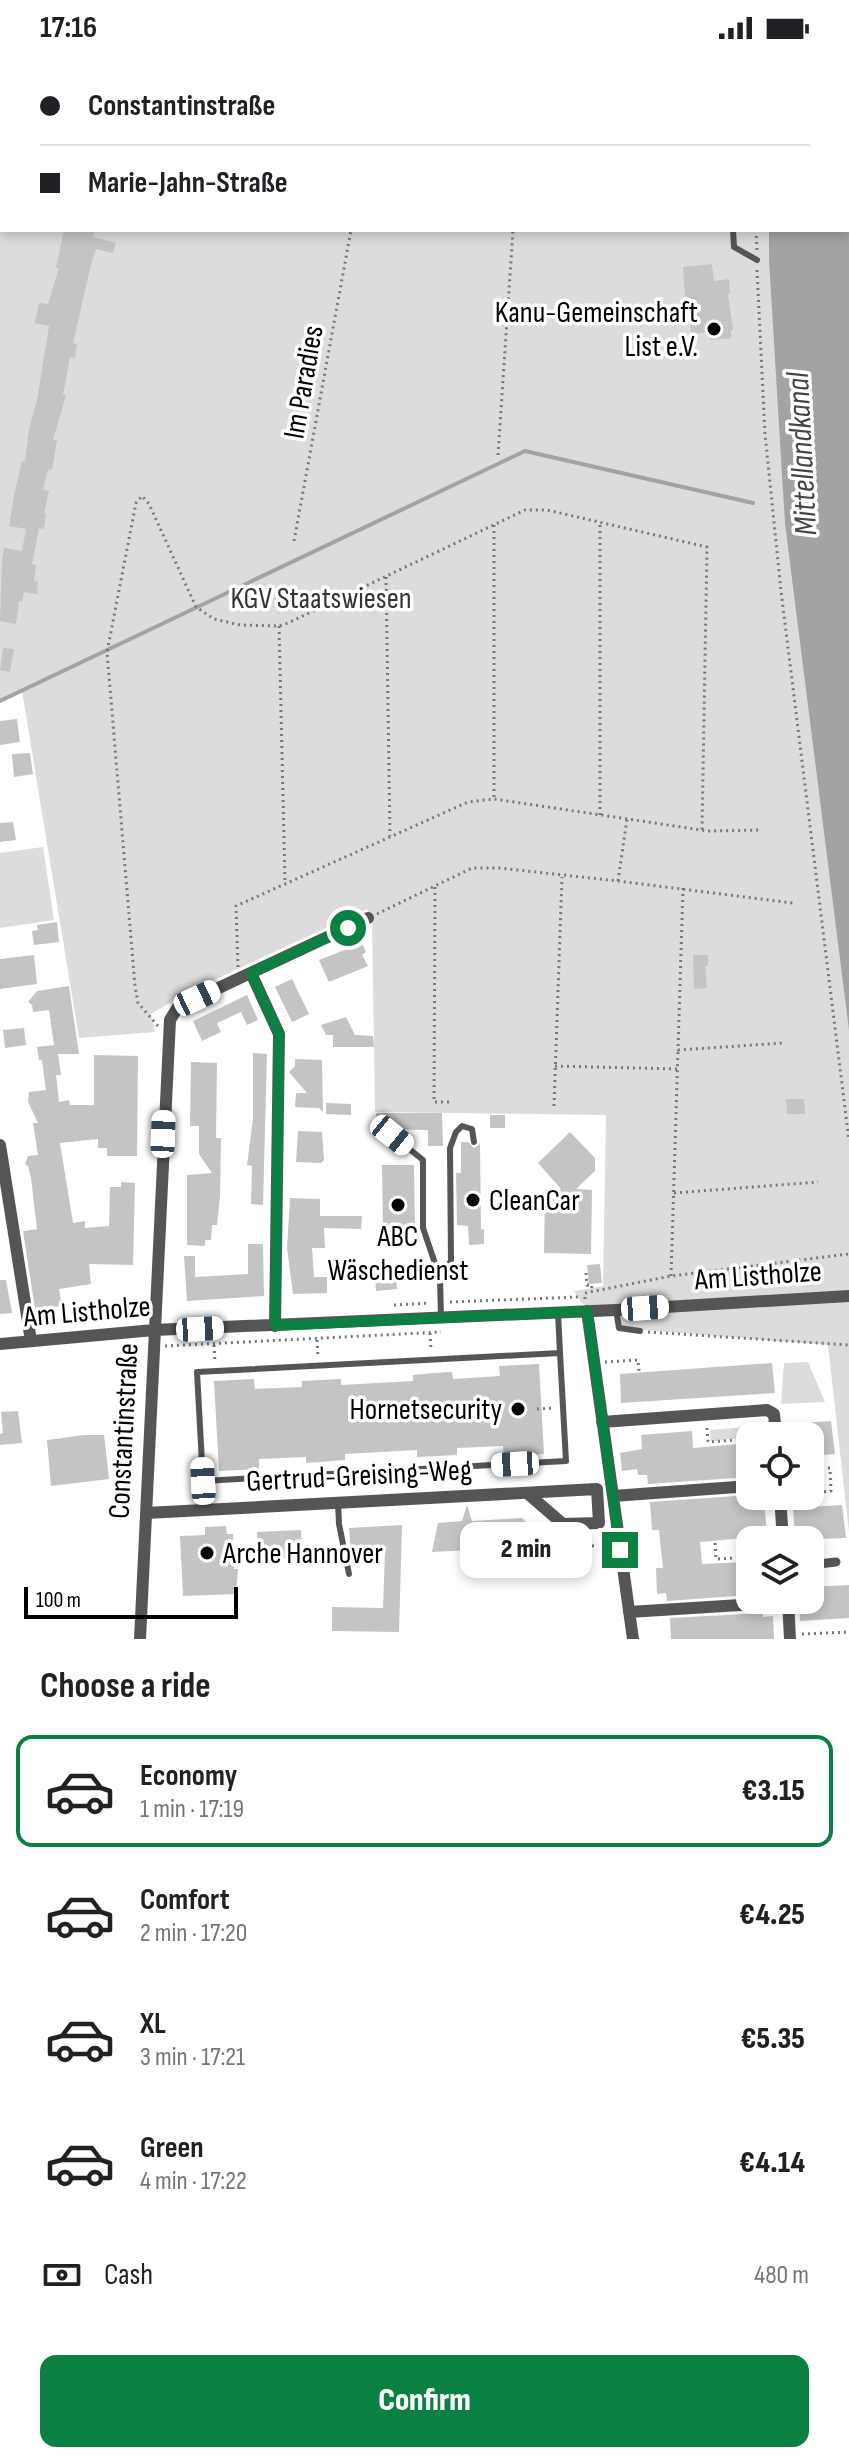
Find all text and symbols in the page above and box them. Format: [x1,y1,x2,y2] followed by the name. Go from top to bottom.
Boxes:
[40,10,97,46] text: 17:16
[88,88,275,124] text: Constantinstraße
[88,165,288,201] text: Marie-Jahn-Straße
[495,295,698,365] place label: Kanu-Gemeinschaft List e.V.
[705,320,723,338] marker: Kanu-Gemeinschaft List e.V.
[276,323,332,442] street label: Im Paradies
[779,370,826,537] water label: Mittellandkanal
[230,581,412,617] park label: KGV Staatswiesen
[330,910,366,946] route start
[170,977,224,1019] car
[150,1110,176,1158] car
[366,1111,418,1159] car
[489,1183,580,1219] place label: CleanCar
[464,1191,482,1209] marker: CleanCar
[389,1196,407,1214] marker: ABC Wäschedienst
[328,1219,468,1289] place label: ABC Wäschedienst
[692,1254,823,1298] street label: Am Listholze
[21,1289,152,1336] street label: Am Listholze
[620,1294,670,1322] car
[175,1316,225,1342] car
[101,1342,147,1520] street label: Constantinstraße
[350,1392,502,1428] place label: Hornetsecurity
[509,1400,527,1418] marker: Hornetsecurity
[736,1422,824,1614] map controls
[736,1422,824,1510] button: locate
[490,1451,540,1477] car
[245,1452,473,1500] street label: Gertrud-Greising-Weg
[190,1456,216,1506] car
[460,1522,592,1578] callout: 2 min
[736,1526,824,1614] button: layers
[602,1532,638,1568] route end
[501,1534,551,1565] text: 2 min
[222,1536,383,1572] place label: Arche Hannover
[198,1544,216,1562] marker: Arche Hannover
[24,1583,238,1619] scale bar
[36,1587,81,1614] text: 100 m
[40,1665,211,1708] text: Choose a ride
[44,1755,116,1827] icon: car
[140,1758,237,1794] text: Economy
[742,1773,805,1809] text: €3.15
[140,1794,244,1825] text: 1 min · 17:19
[44,1879,116,1951] icon: car
[140,1882,230,1918] text: Comfort
[739,1897,805,1933] text: €4.25
[140,1918,247,1949] text: 2 min · 17:20
[44,2003,116,2075] icon: car
[140,2006,166,2042] text: XL
[741,2021,805,2057] text: €5.35
[140,2042,245,2073] text: 3 min · 17:21
[44,2127,116,2199] icon: car
[140,2130,204,2166] text: Green
[739,2145,805,2181] text: €4.14
[140,2166,247,2197] text: 4 min · 17:22
[40,2253,84,2297] icon: cash
[104,2257,153,2293] text: Cash
[754,2260,809,2291] text: 480 m
[40,2355,809,2447] button: Confirm

